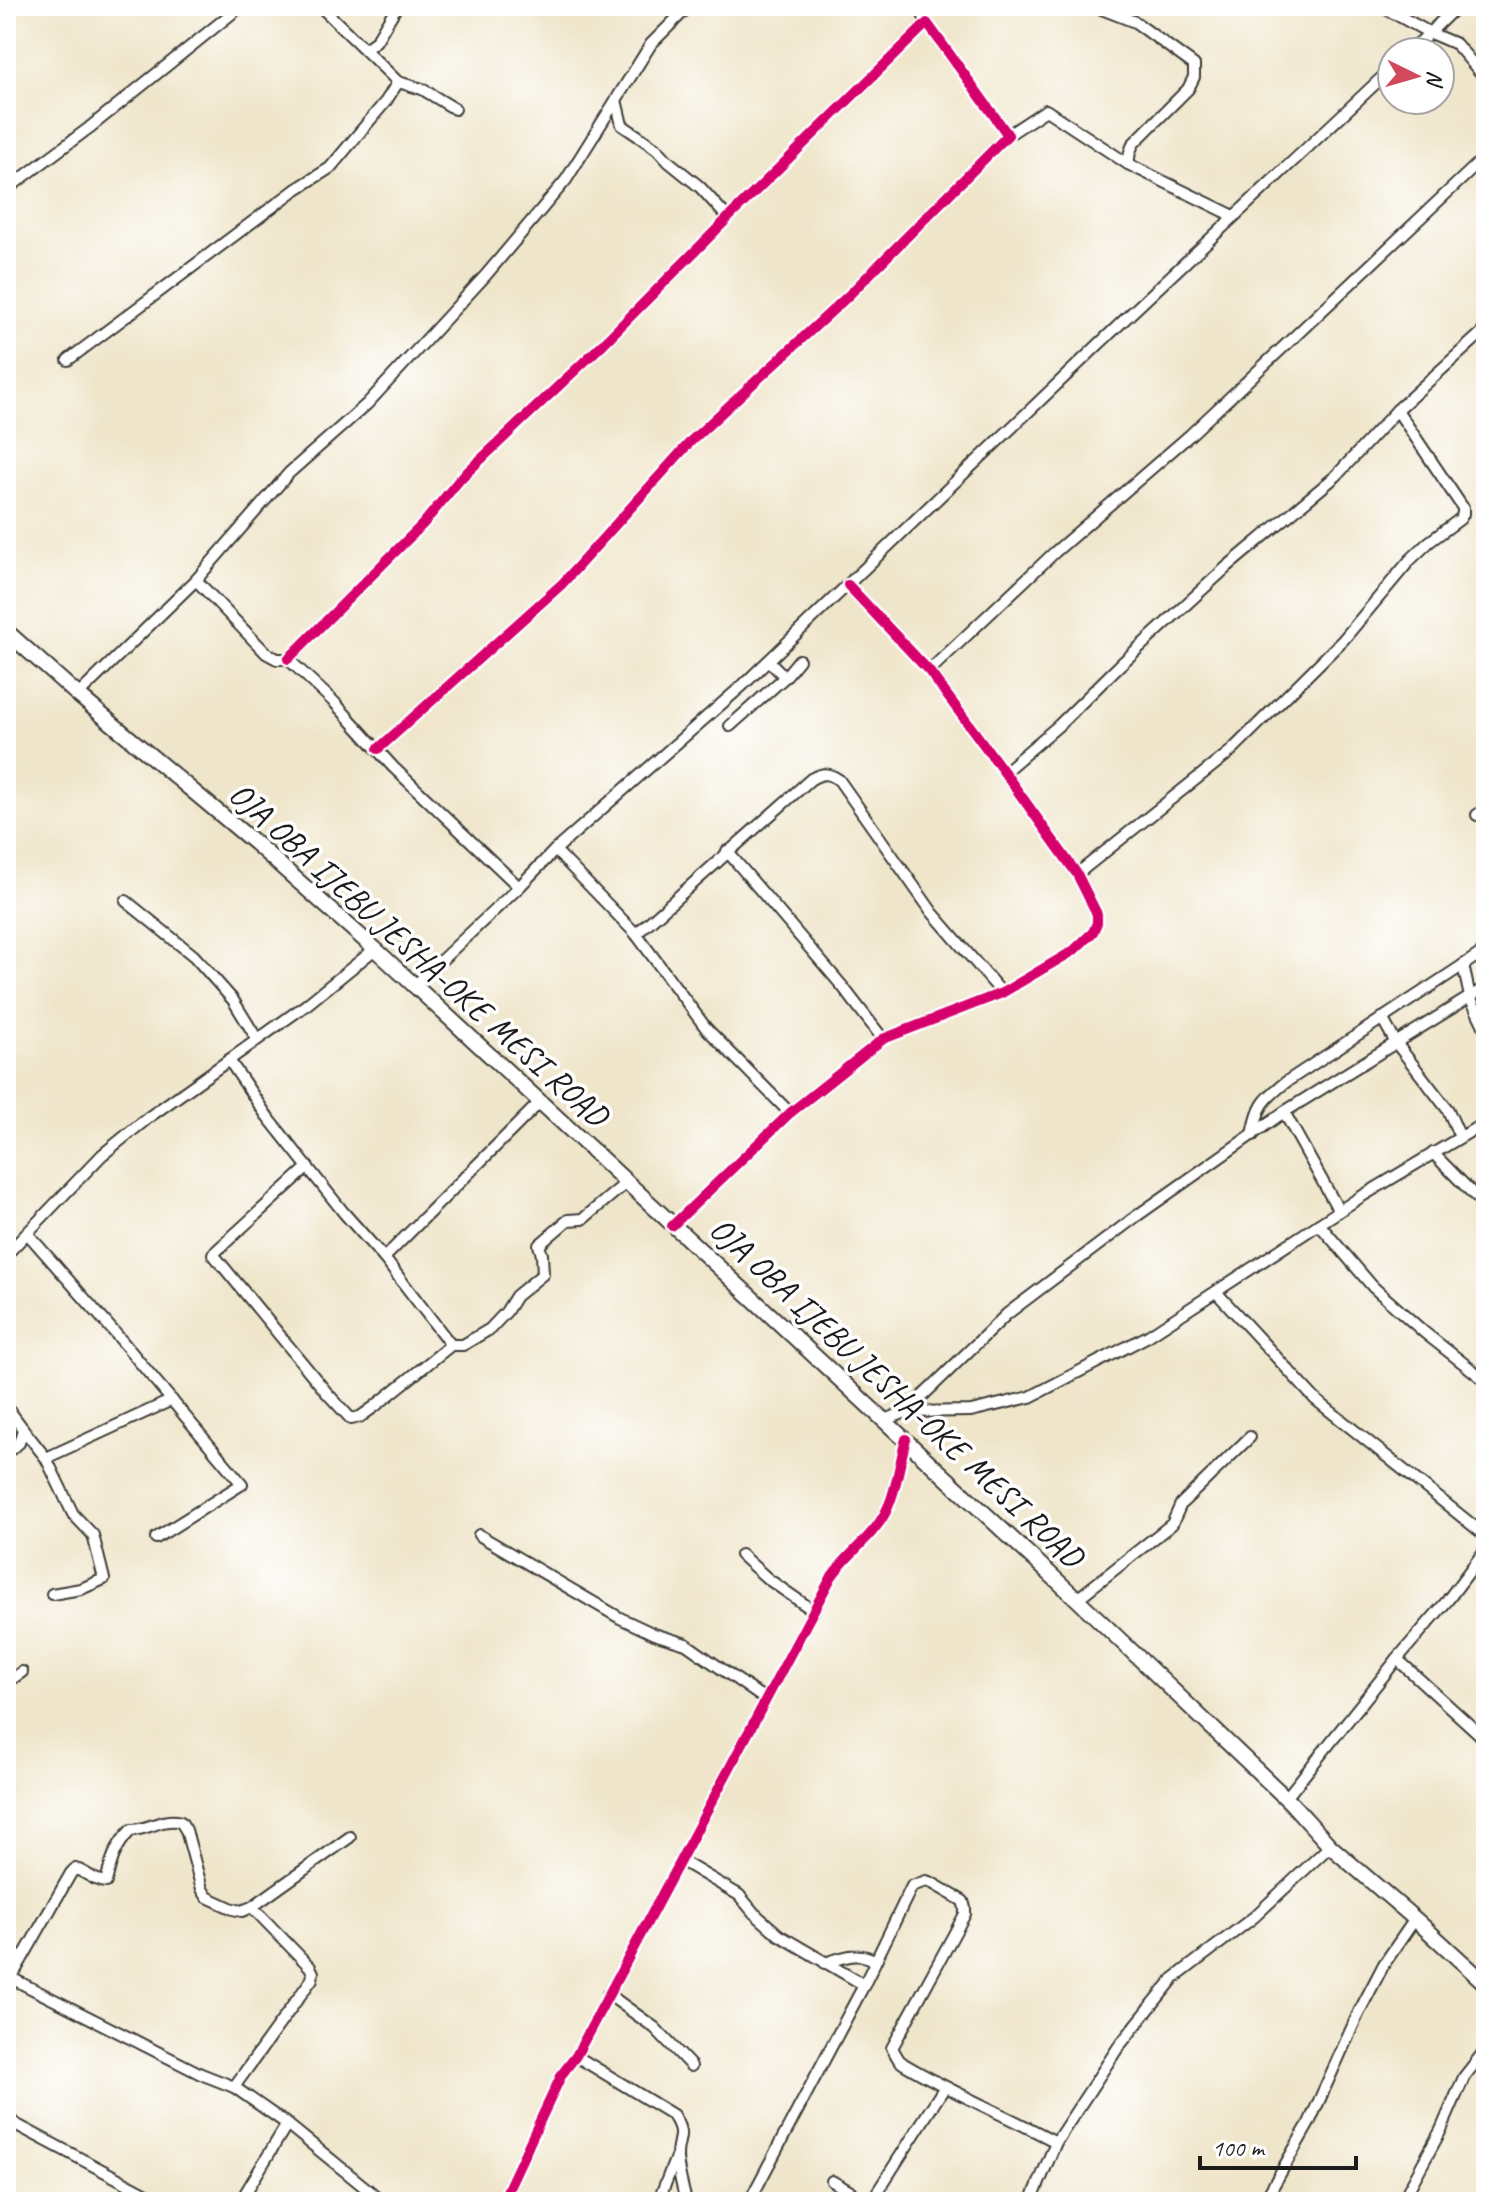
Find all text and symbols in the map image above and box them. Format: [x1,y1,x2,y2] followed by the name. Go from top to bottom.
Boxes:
[1376,36,1456,116] north arrow
[1420,70,1449,89] text: N
[220,772,619,1138] street label: OJA OBA IJEBU JESHA-OKE MESI ROAD
[701,1207,1095,1578] street label: OJA OBA IJEBU JESHA-OKE MESI ROAD
[1200,2120,1356,2170] scale bar
[1212,2133,1266,2163] text: 100 m

